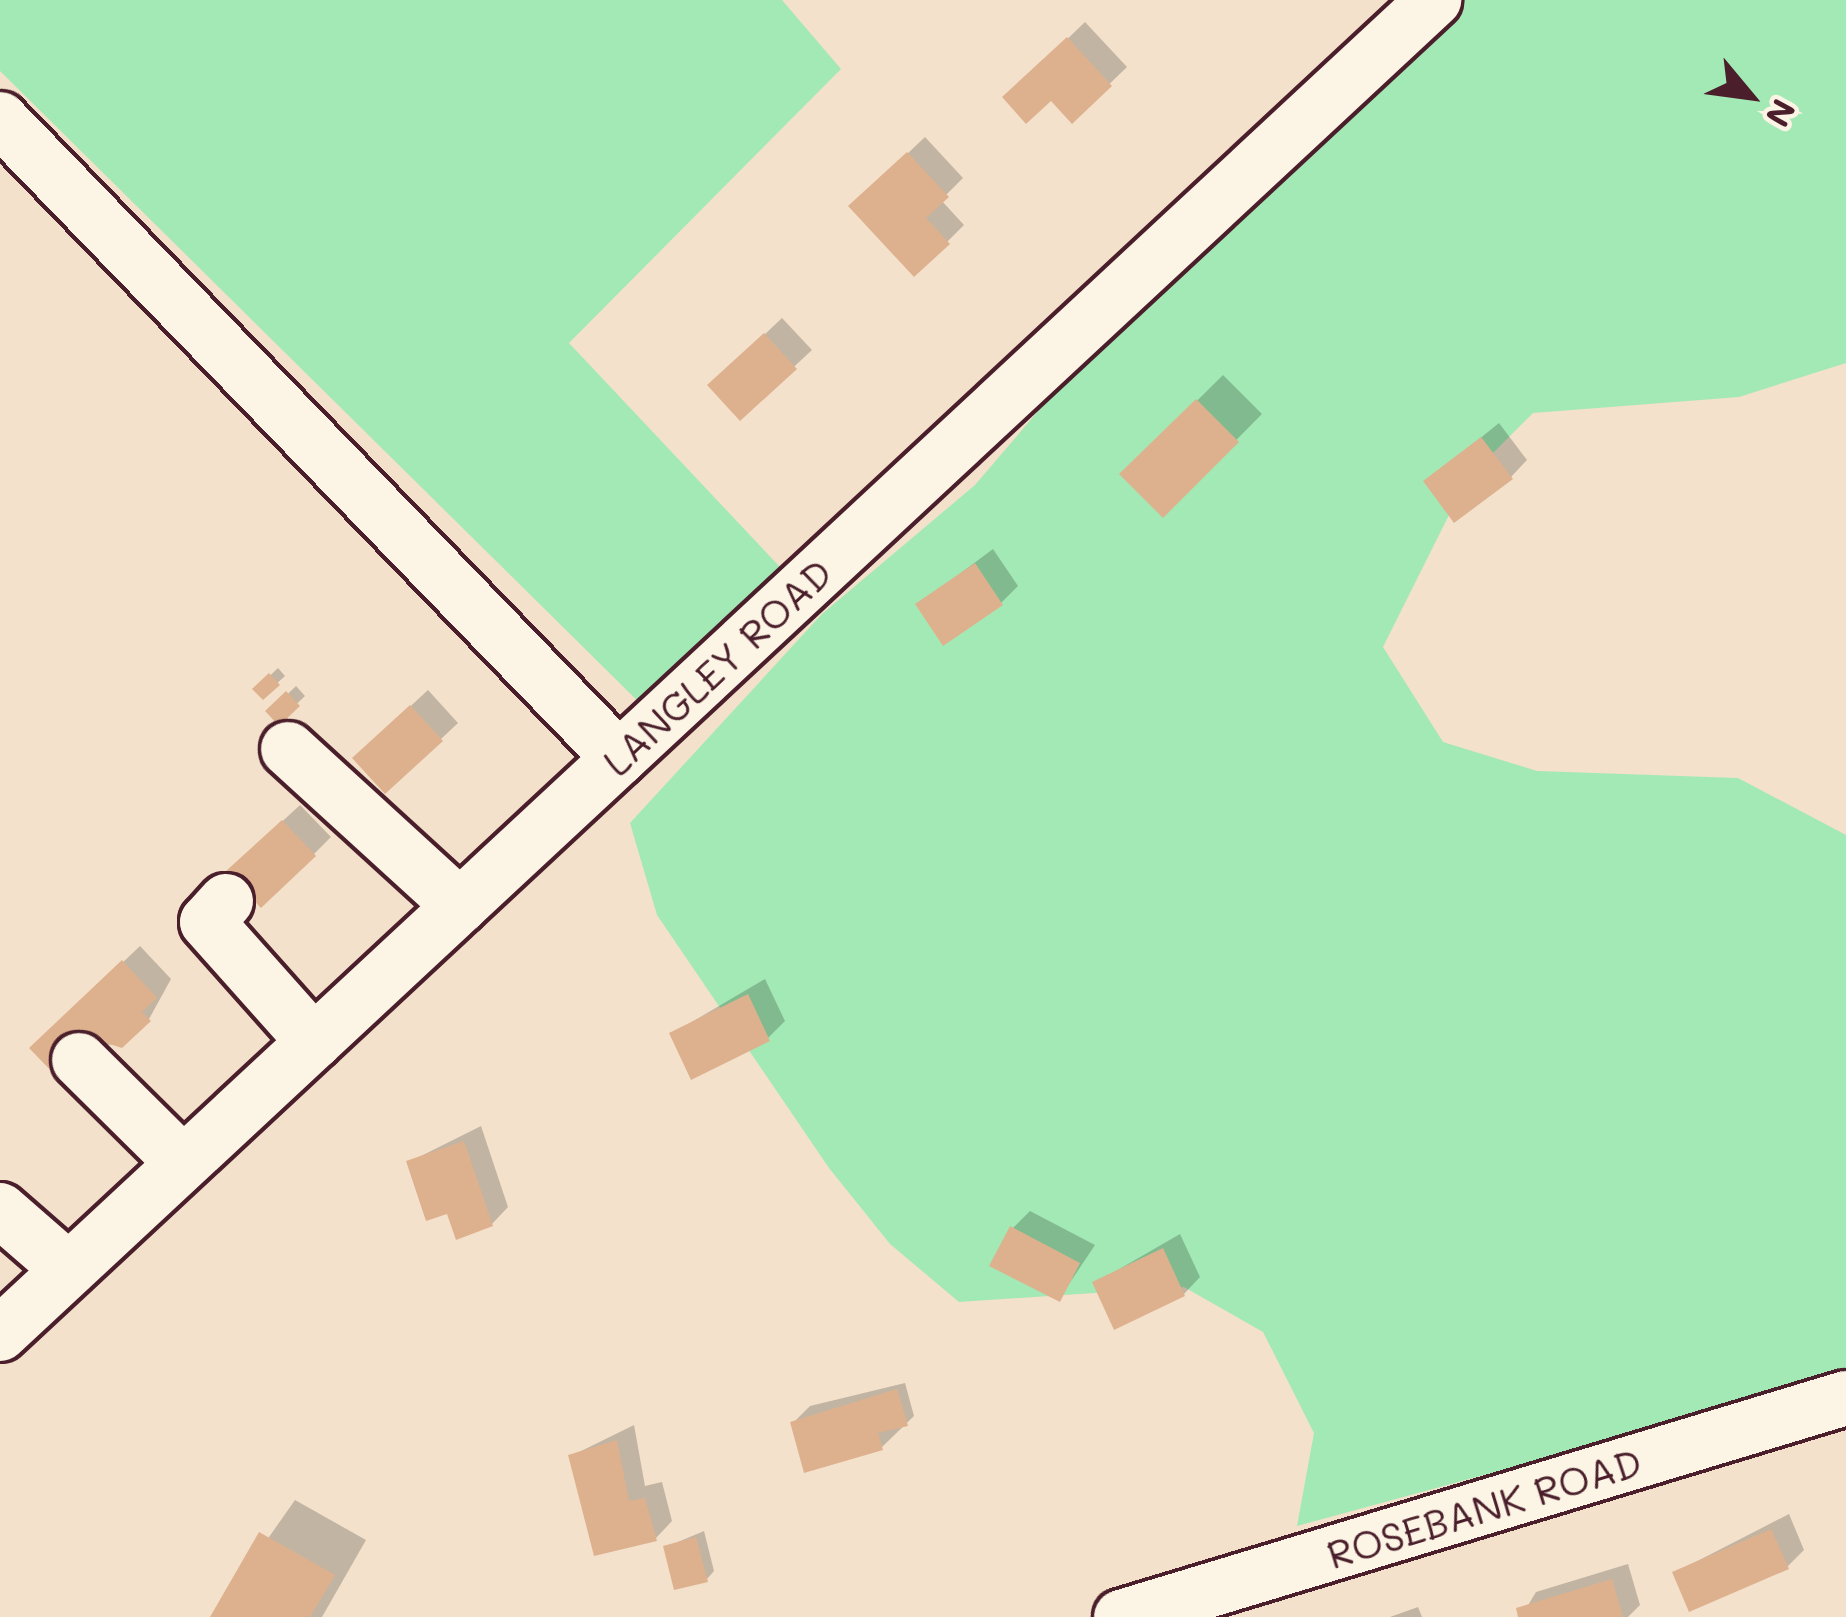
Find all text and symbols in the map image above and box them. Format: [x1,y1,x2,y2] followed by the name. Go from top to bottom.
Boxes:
[1690,36,1810,156] north arrow
[1757,92,1807,135] text: N
[593,549,841,785] street label: LANGLEY ROAD
[1321,1438,1647,1578] street label: ROSEBANK ROAD

